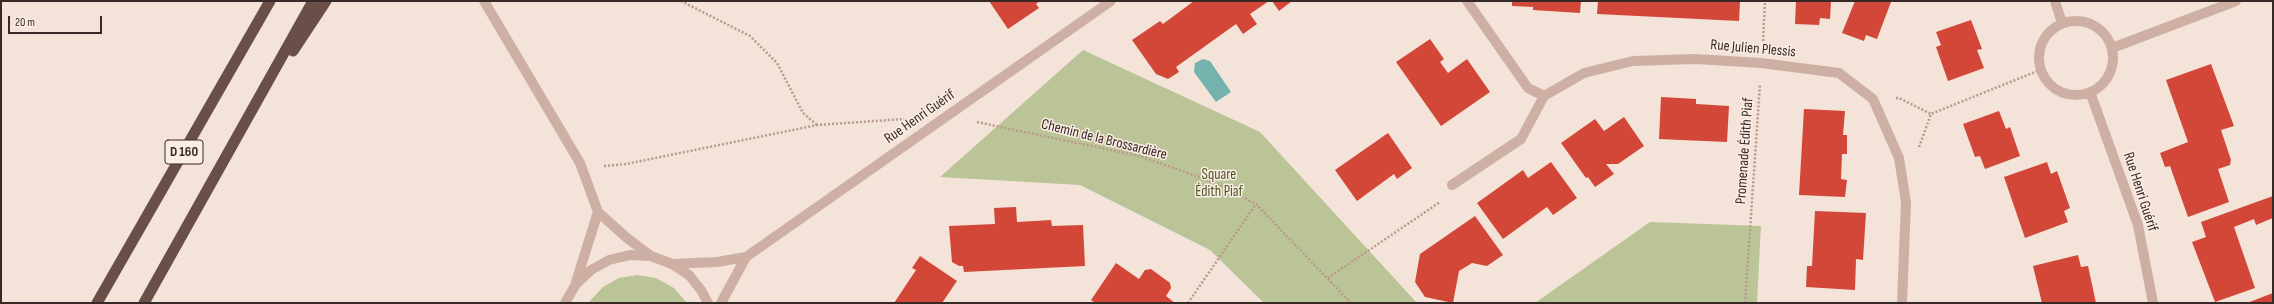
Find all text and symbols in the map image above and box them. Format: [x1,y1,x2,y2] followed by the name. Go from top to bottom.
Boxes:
[10,8,104,34] scale bar
[15,15,35,30] text: 20 m
[1710,36,1796,62] street label: Rue Julien Plessis
[881,86,959,148] street label: Rue Henri Guérif
[1732,97,1758,205] street label: Promenade Édith Piaf
[1039,116,1169,164] street label: Chemin de la Brossardière
[165,140,203,164] road number: D 160
[2119,150,2161,234] street label: Rue Henri Guérif
[1195,166,1243,201] park label: Square Édith Piaf

